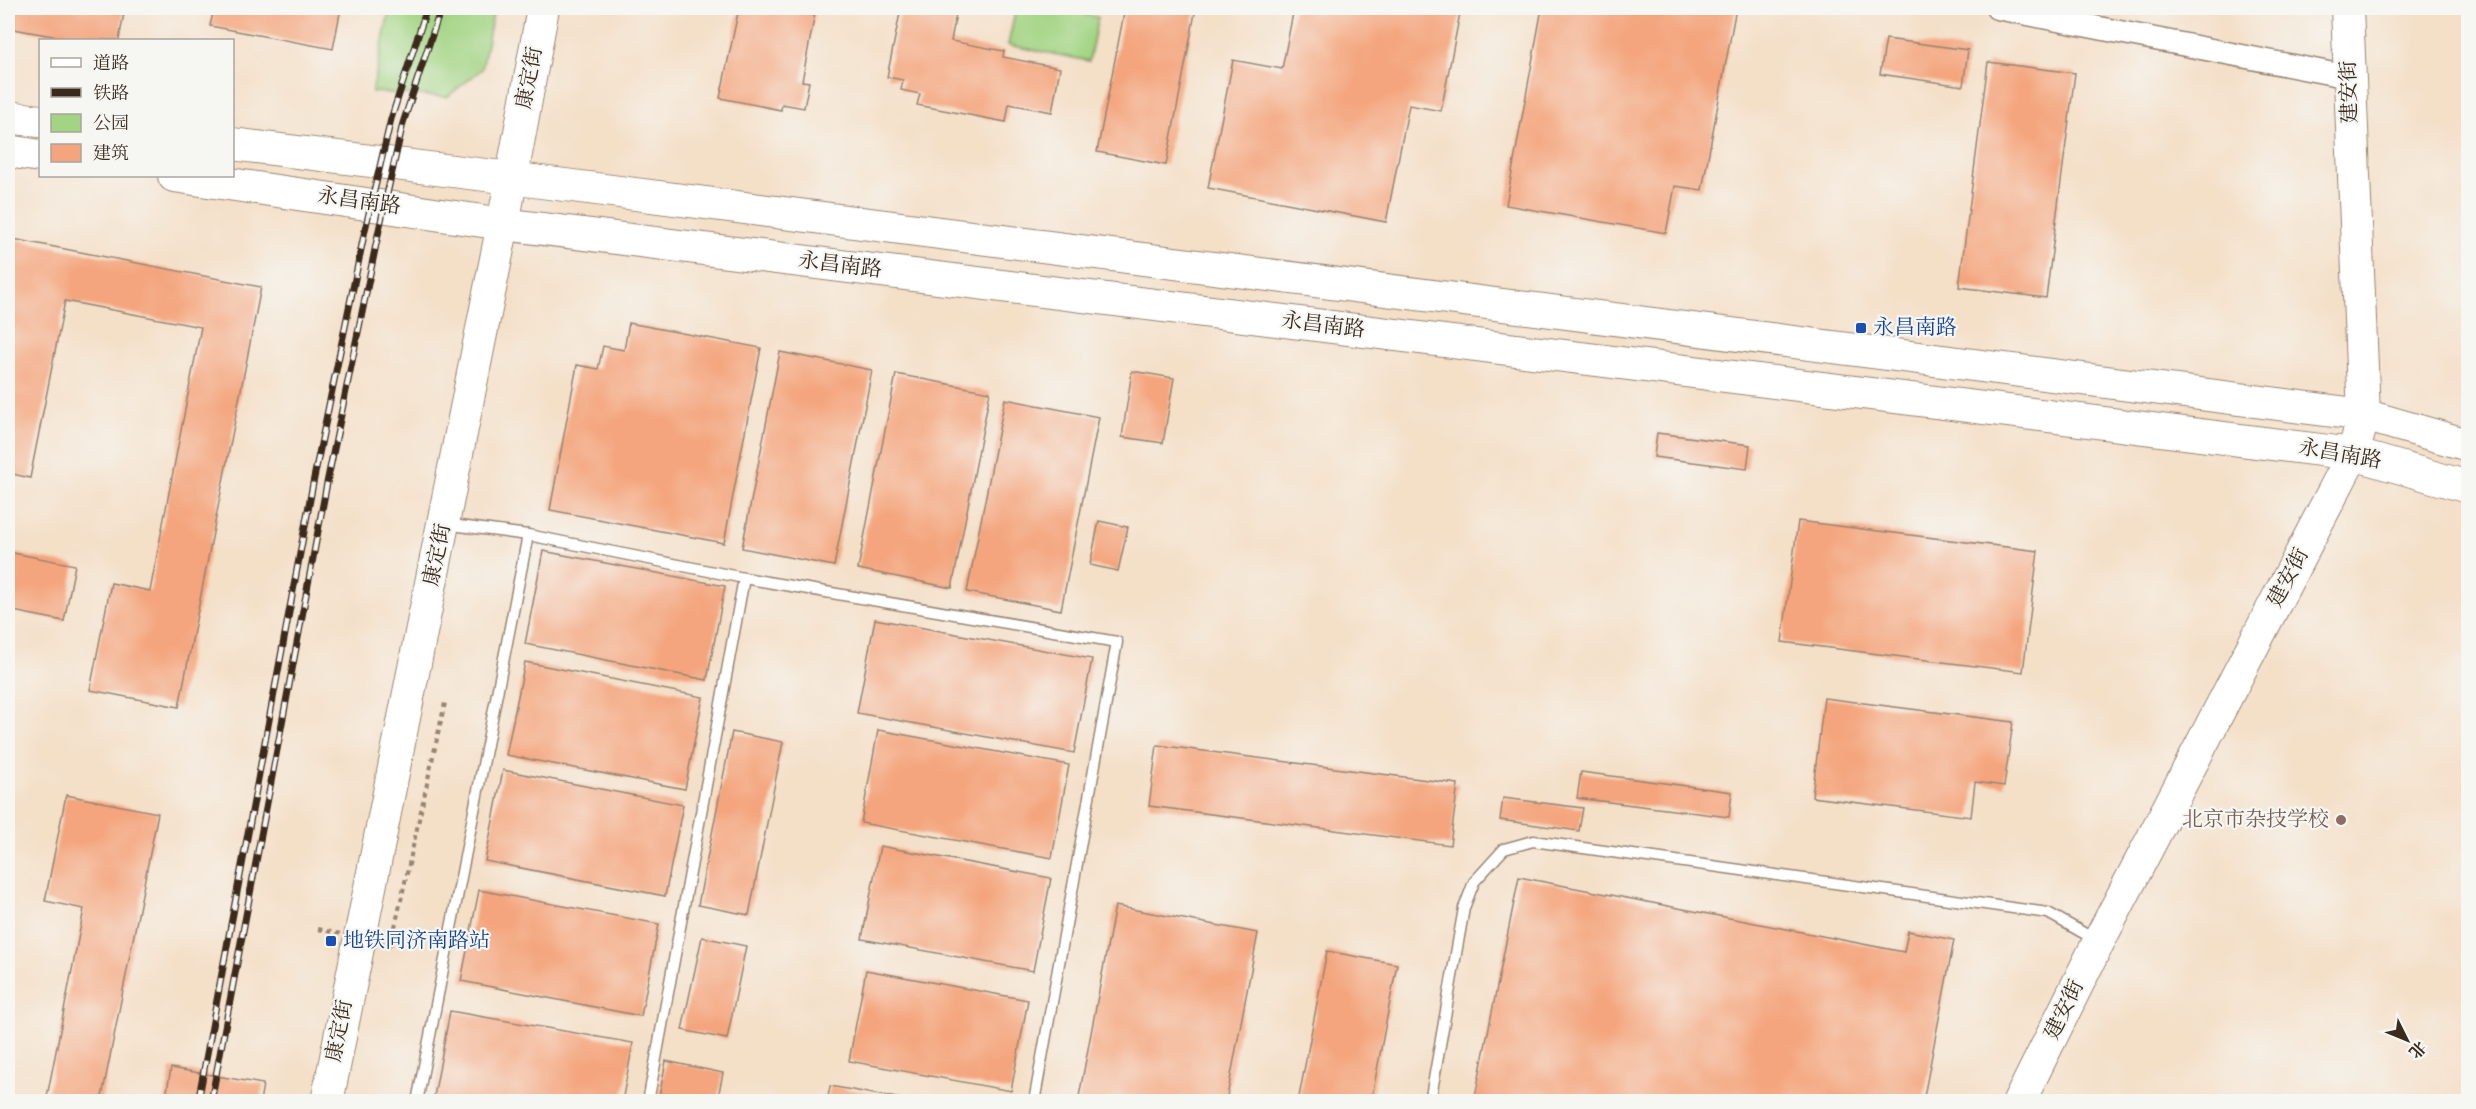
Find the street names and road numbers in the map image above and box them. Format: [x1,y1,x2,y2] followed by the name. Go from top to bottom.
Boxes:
[511,45,549,111] street label: 康定街
[2335,60,2365,124] street label: 建安街
[316,183,402,221] street label: 永昌南路
[797,247,883,285] street label: 永昌南路
[1280,307,1366,345] street label: 永昌南路
[2296,434,2384,476] street label: 永昌南路
[418,521,458,589] street label: 康定街
[2262,544,2316,612] street label: 建安街
[2039,976,2091,1044] street label: 建安街
[321,998,359,1064] street label: 康定街

